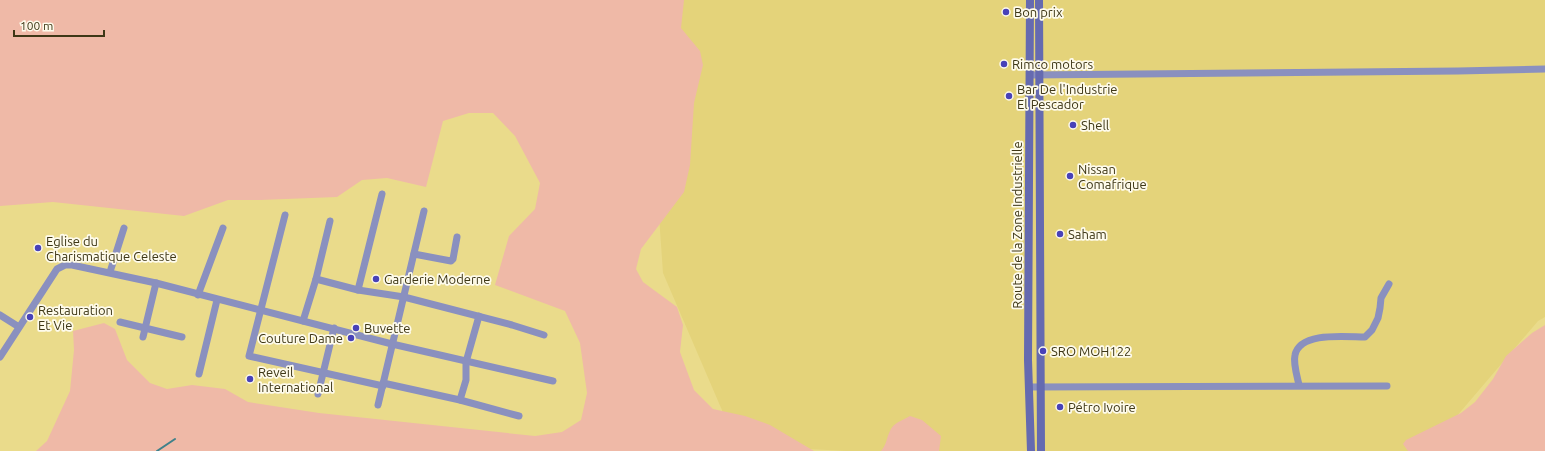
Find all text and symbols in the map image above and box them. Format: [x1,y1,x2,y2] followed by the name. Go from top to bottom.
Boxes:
[1014,5,1063,19] place label: Bon prix
[1001,7,1011,17] marker: Bon prix
[14,12,104,38] scale bar
[20,19,53,32] text: 100 m
[1012,57,1094,71] place label: Rimco motors
[999,59,1009,69] marker: Rimco motors
[1017,82,1118,111] place label: Bar De l'Industrie El Pescador
[1004,91,1014,101] marker: Bar De l'Industrie El Pescador
[1081,118,1110,132] place label: Shell
[1068,120,1078,130] marker: Shell
[1010,141,1024,309] street label: Route de la Zone Industrielle
[1078,162,1147,191] place label: Nissan Comafrique
[1065,171,1075,181] marker: Nissan Comafrique
[1068,227,1107,241] place label: Saham
[1055,229,1065,239] marker: Saham
[46,234,177,263] place label: Eglise du Charismatique Celeste
[33,243,43,253] marker: Eglise du Charismatique Celeste
[384,272,490,286] place label: Garderie Moderne
[371,274,381,284] marker: Garderie Moderne
[38,303,113,332] place label: Restauration Et Vie
[25,312,35,322] marker: Restauration Et Vie
[364,321,411,335] place label: Buvette
[351,323,361,333] marker: Buvette
[258,331,343,345] place label: Couture Dame
[346,333,356,343] marker: Couture Dame
[1051,344,1131,358] place label: SRO MOH122
[1038,346,1048,356] marker: SRO MOH122
[258,365,334,394] place label: Reveil International
[245,374,255,384] marker: Reveil International
[1068,400,1136,414] place label: Pétro Ivoire
[1055,402,1065,412] marker: Pétro Ivoire

